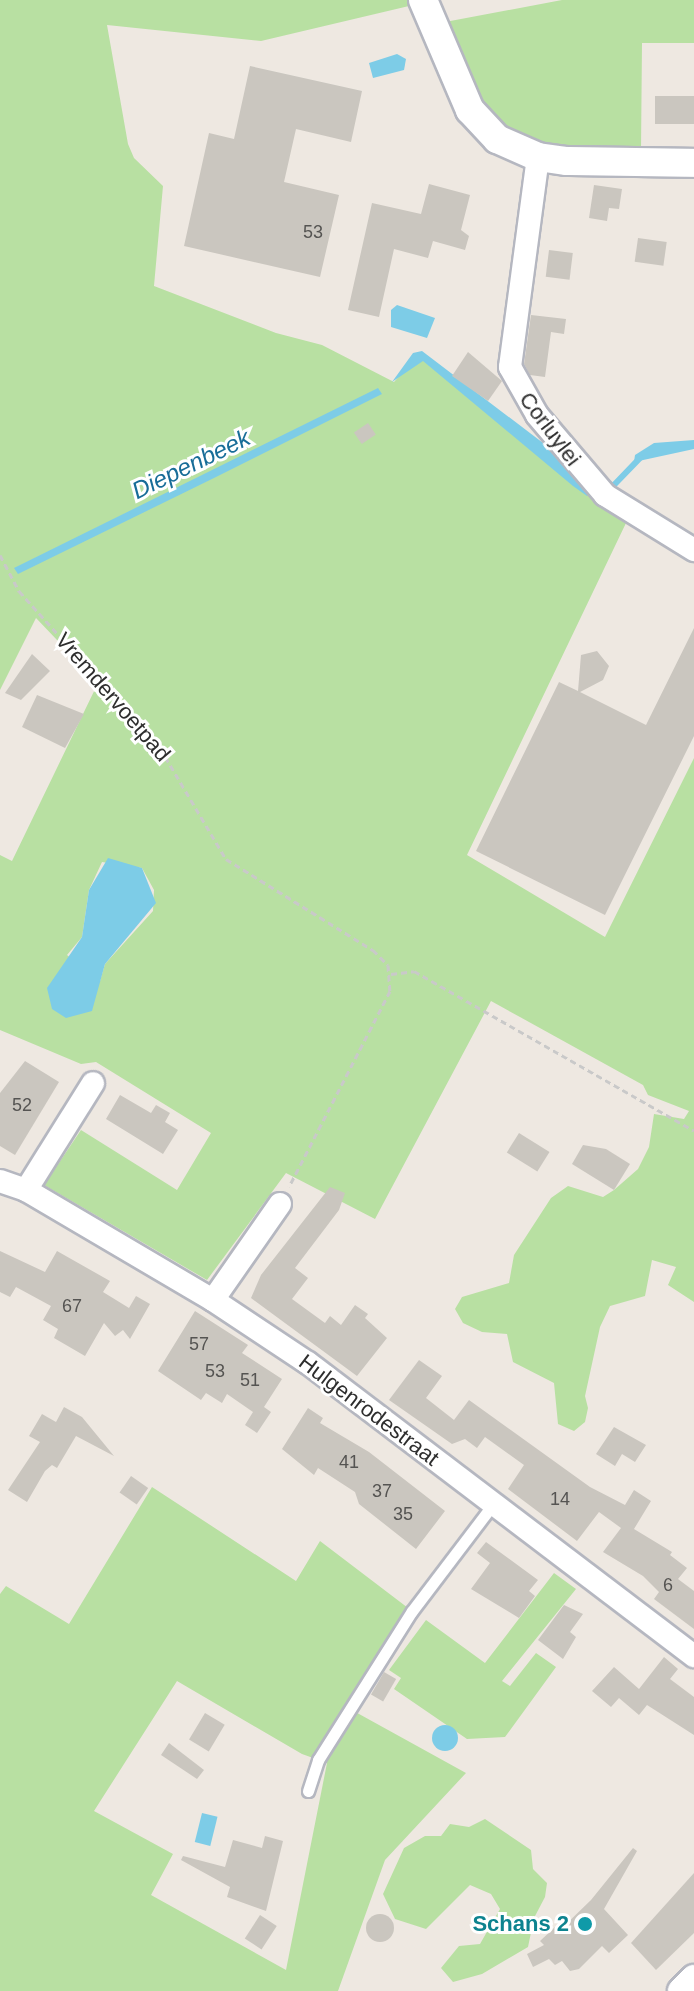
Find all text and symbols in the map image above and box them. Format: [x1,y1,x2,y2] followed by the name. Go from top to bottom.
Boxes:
[303,221,323,243] house number: 53
[514,387,586,471] street label: Corluylei
[127,423,255,505] water label: Diepenbeek
[50,627,176,767] street label: Vremdervoetpad
[12,1094,32,1116] house number: 52
[62,1295,82,1317] house number: 67
[189,1333,209,1355] house number: 57
[294,1349,444,1471] street label: Hulgenrodestraat
[205,1360,225,1382] house number: 53
[240,1369,260,1391] house number: 51
[339,1451,359,1473] house number: 41
[372,1480,392,1502] house number: 37
[550,1488,570,1510] house number: 14
[393,1503,413,1525] house number: 35
[663,1574,673,1596] house number: 6
[472,1911,569,1937] place label: Schans 2
[576,1915,594,1933] marker: Schans 2

